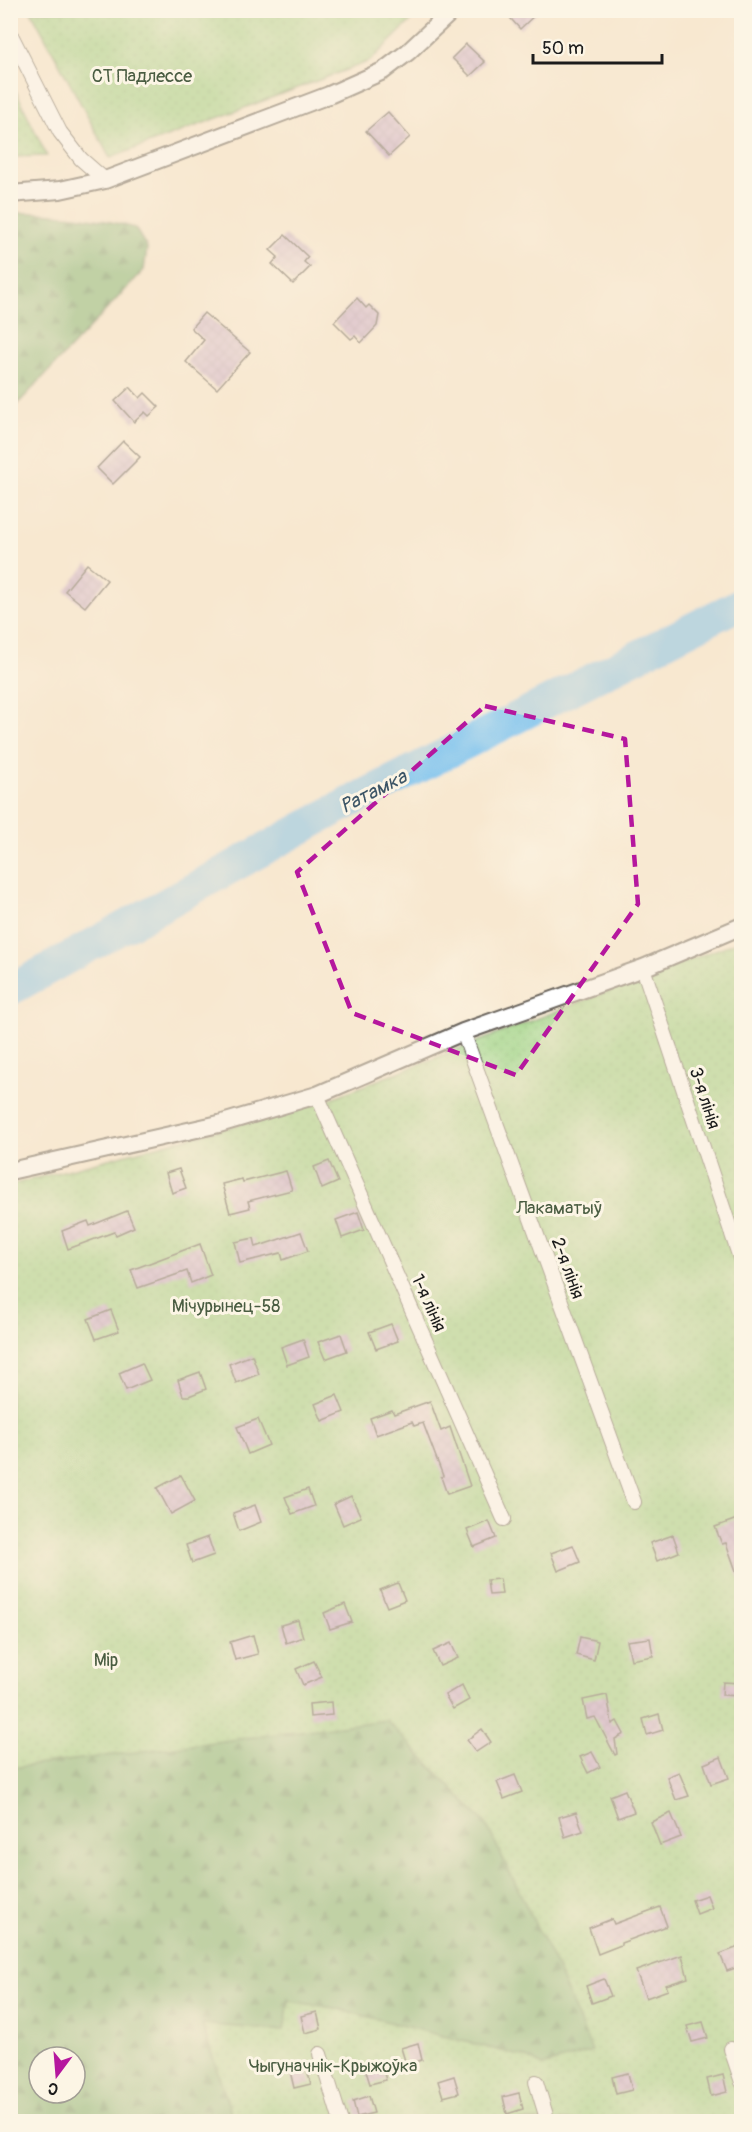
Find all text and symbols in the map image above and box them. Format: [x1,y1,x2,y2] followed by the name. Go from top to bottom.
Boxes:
[533,27,662,65] scale bar
[542,37,584,60] text: 50 m
[92,65,192,88] park label: СТ Падлессе
[336,763,412,819] water label: Ратамка
[684,1064,725,1132] street label: 3-я лінія
[515,1197,602,1220] park label: Лакаматыў
[546,1234,589,1302] street label: 2-я лінія
[406,1271,451,1335] street label: 1-я лінія
[172,1295,280,1318] park label: Мічурынец-58
[94,1649,118,1672] park label: Мір
[27,2045,87,2105] north arrow
[249,2055,417,2078] park label: Чыгуначнік-Крыжоўка
[46,2077,61,2099] text: С

